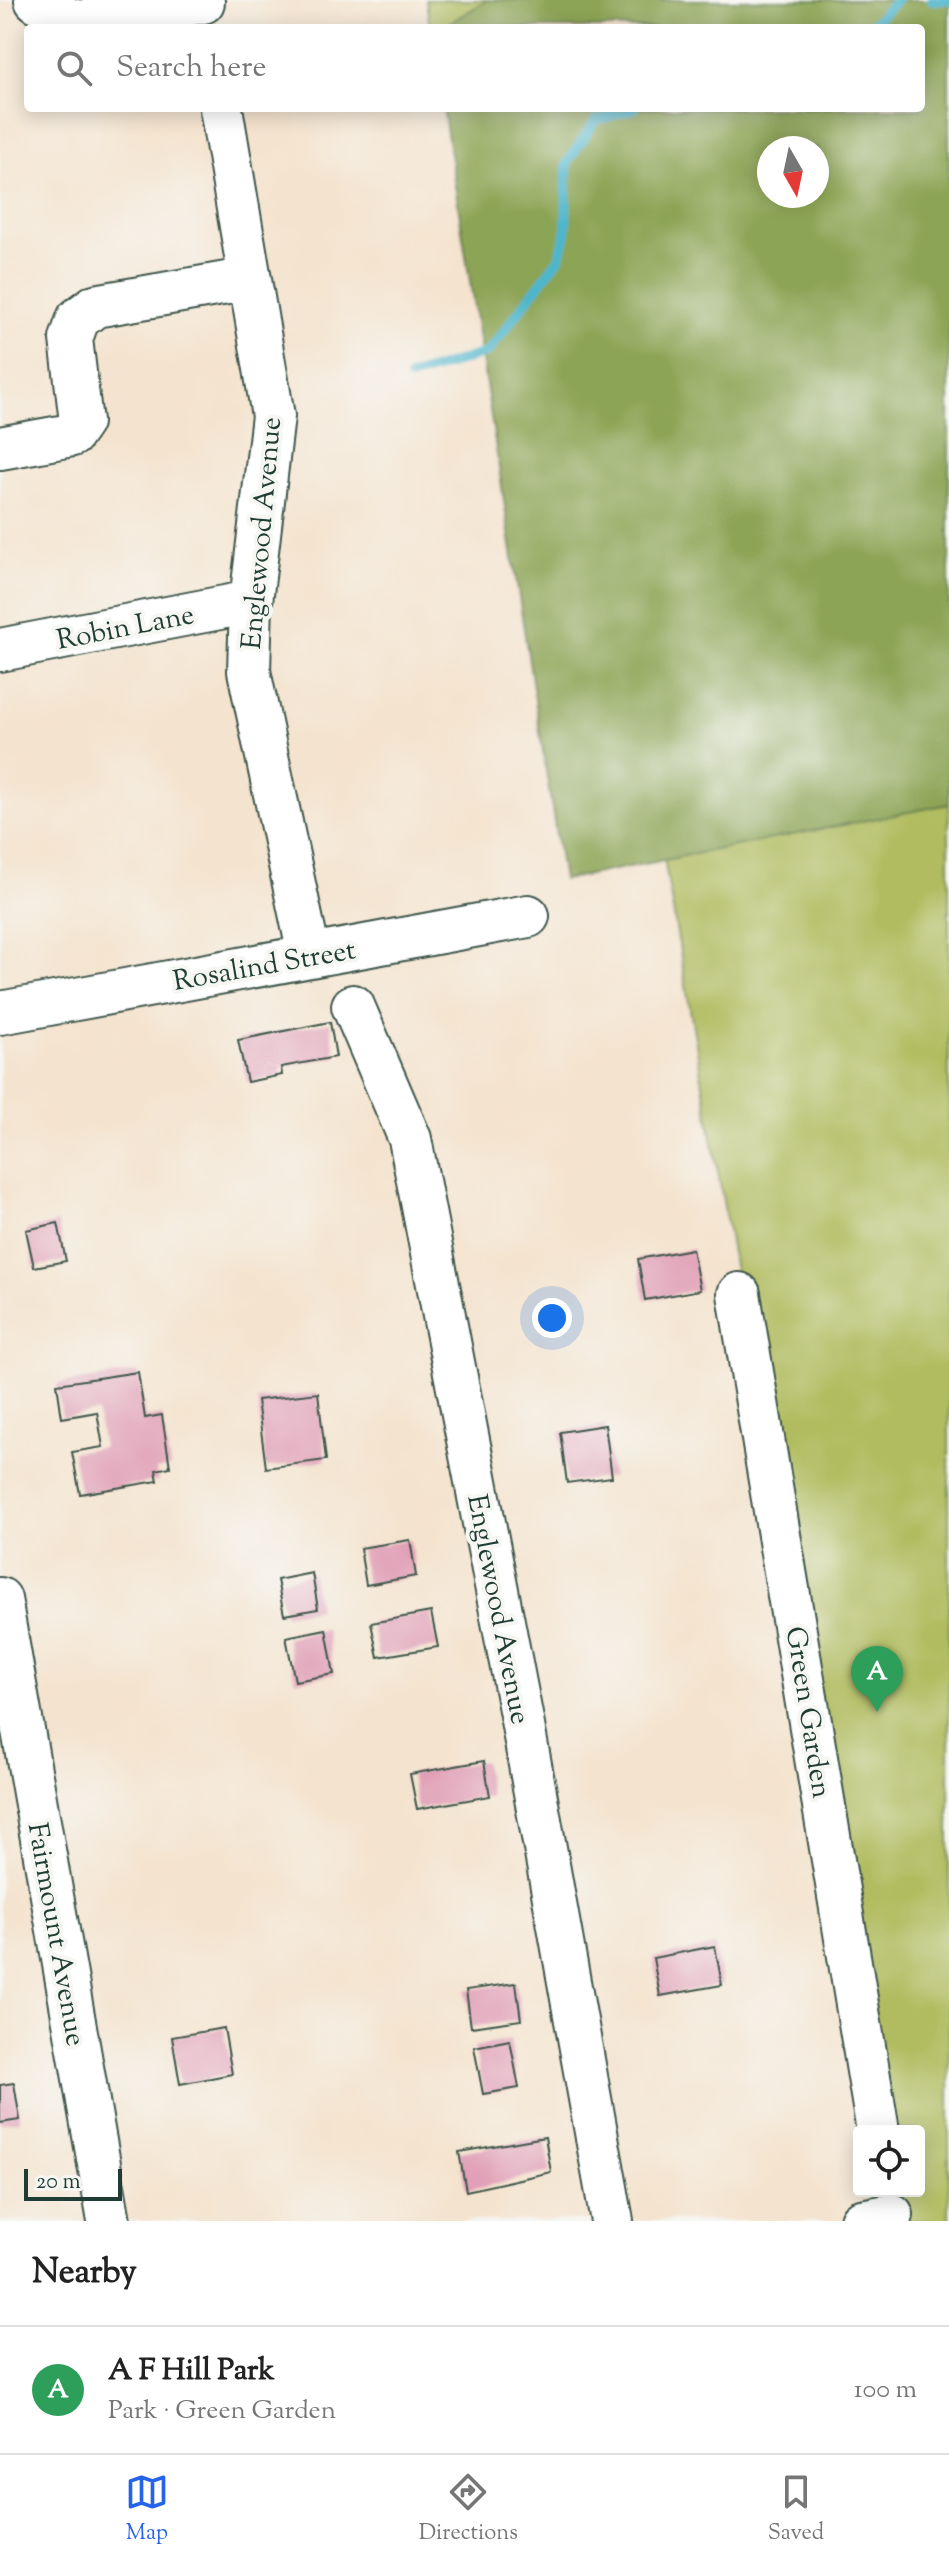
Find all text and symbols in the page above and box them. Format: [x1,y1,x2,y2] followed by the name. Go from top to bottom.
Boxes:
[24,24,925,112] search box
[52,46,96,90] icon: search
[116,47,266,90] text: Search here
[757,136,829,208] north arrow
[233,415,293,651] street label: Englewood Avenue
[53,596,198,662] street label: Robin Lane
[170,931,359,1003] street label: Rosalind Street
[532,1298,572,1338] your location
[455,1491,539,1728] street label: Englewood Avenue
[774,1624,840,1801] street label: Green Garden
[851,1646,903,1712] pin: A
[16,1820,94,2049] street label: Fairmount Avenue
[853,2125,925,2197] map controls
[853,2125,925,2197] button: locate
[24,2165,122,2201] scale bar
[36,2167,81,2199] text: 20 m
[32,2249,137,2298] text: Nearby
[108,2350,275,2393] text: A F Hill Park
[47,2372,69,2409] text: A
[854,2372,917,2409] text: 100 m
[108,2393,336,2430] text: Park · Green Garden
[125,2470,169,2550] tab: Map
[419,2470,518,2550] tab: Directions
[768,2470,824,2550] tab: Saved

